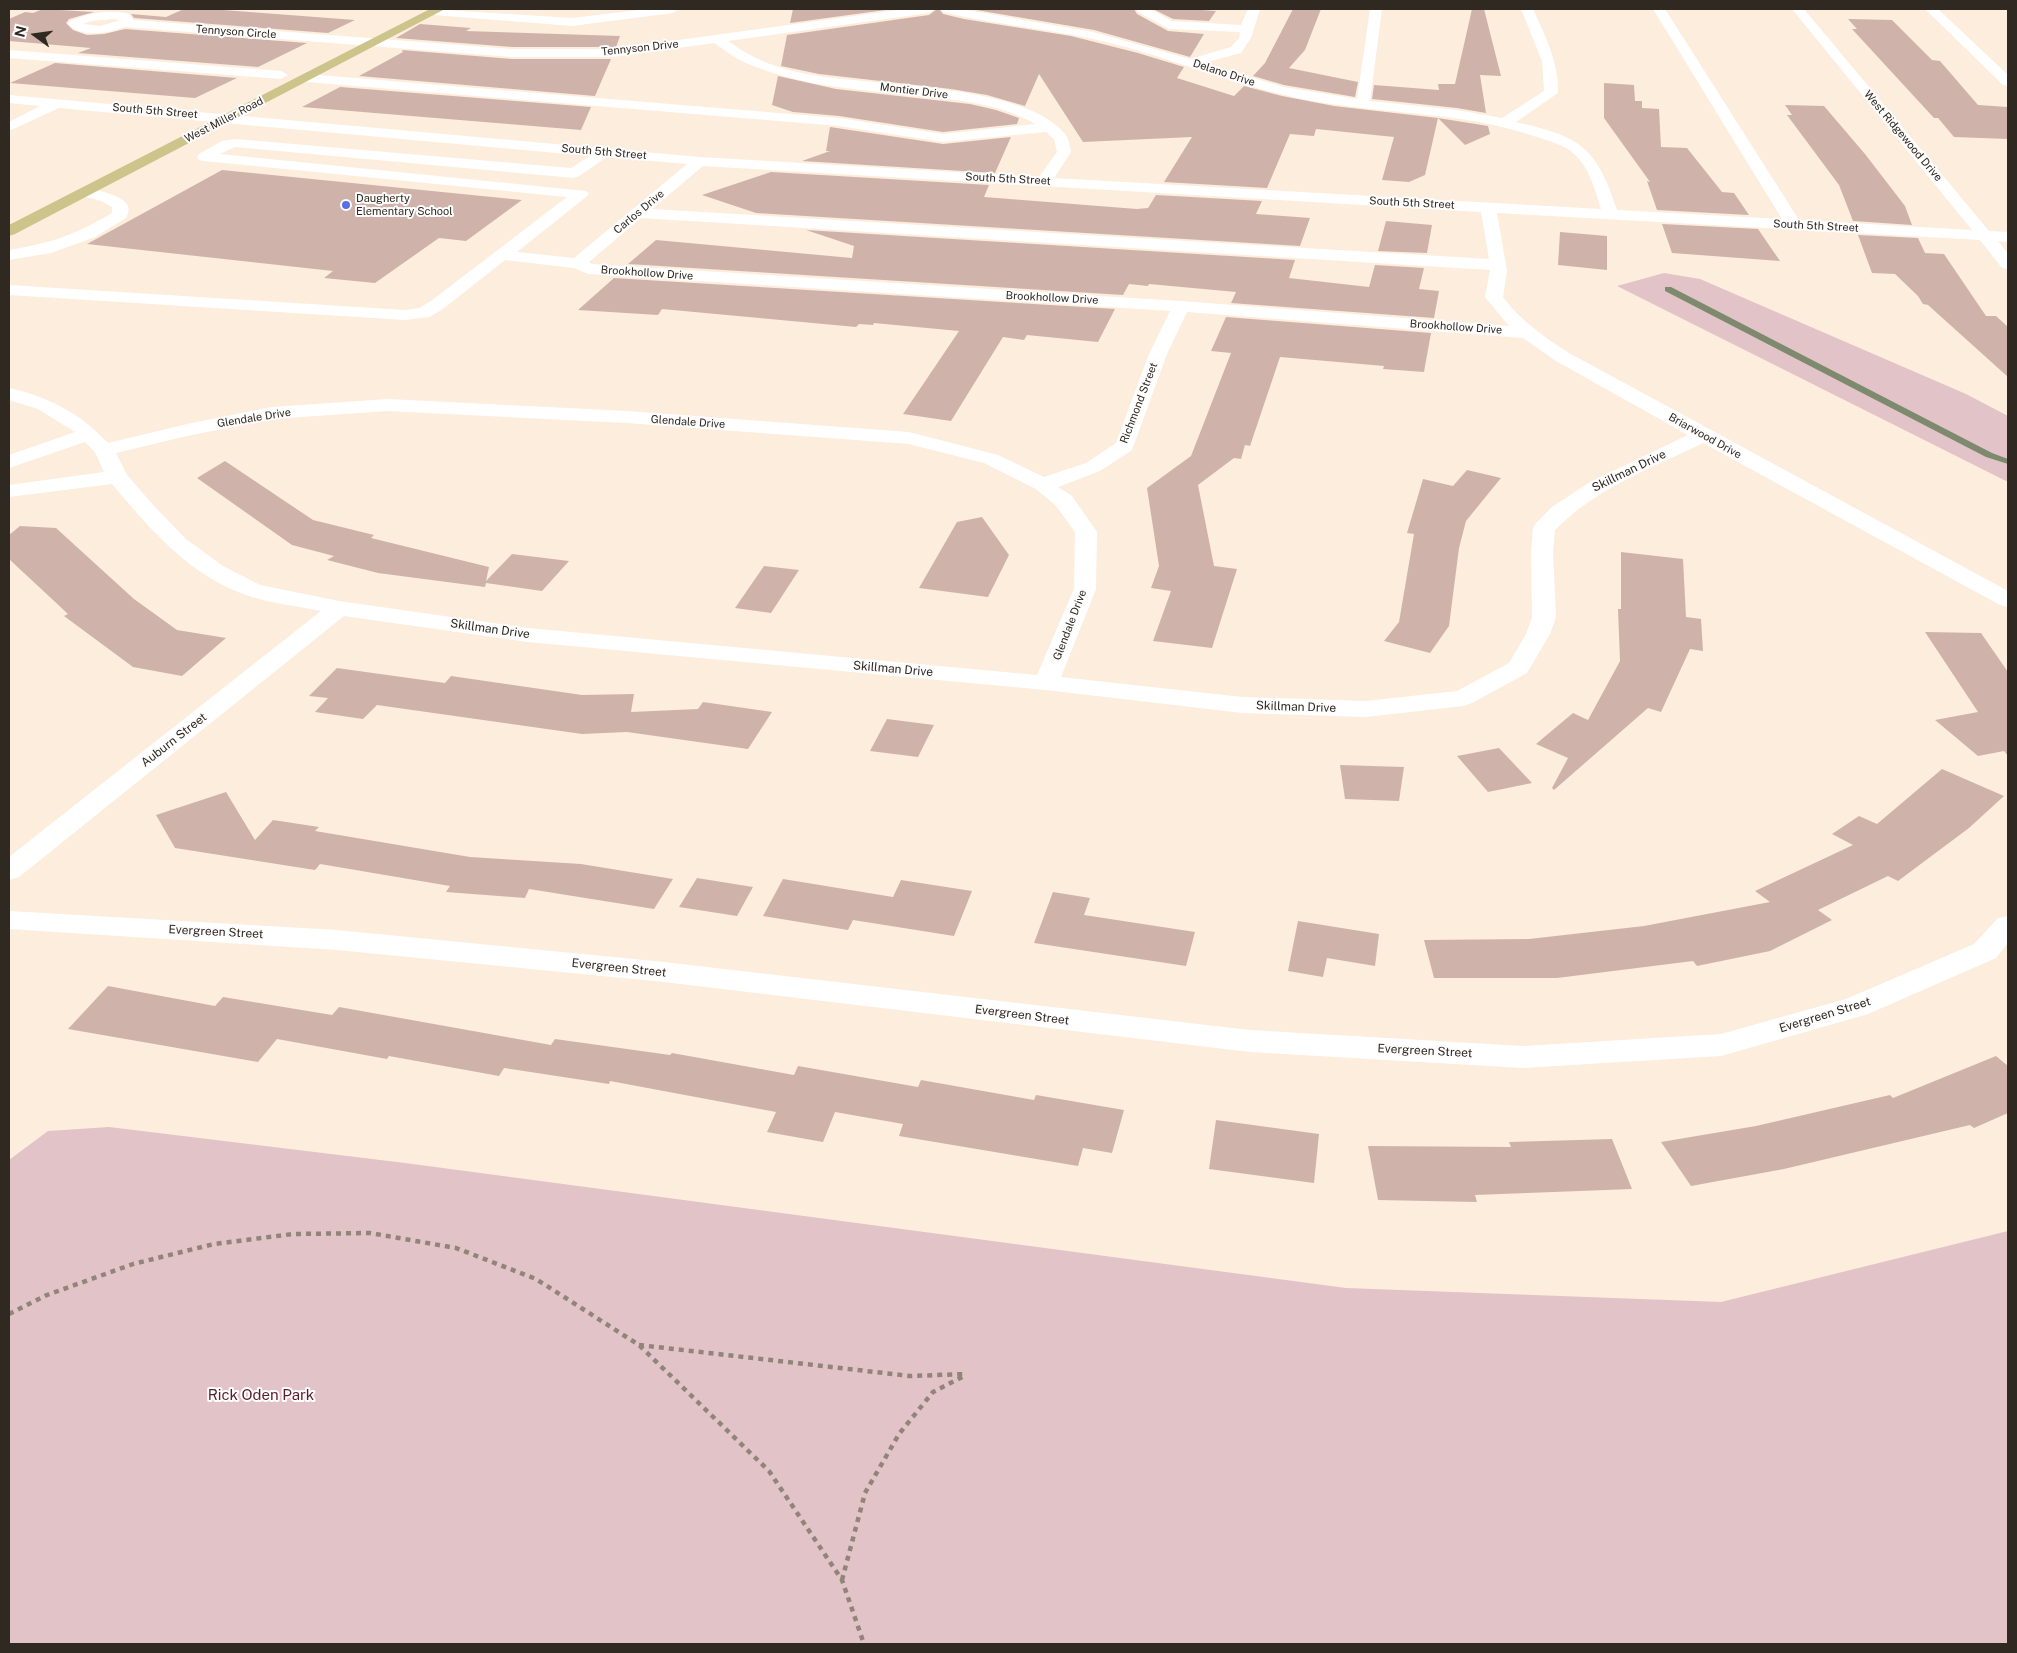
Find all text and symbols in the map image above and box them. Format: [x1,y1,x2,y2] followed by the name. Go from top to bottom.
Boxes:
[10,10,60,60] north arrow
[195,23,277,41] street label: Tennyson Circle
[11,24,30,39] text: N
[601,37,679,59] street label: Tennyson Drive
[1191,57,1257,89] street label: Delano Drive
[879,80,949,102] street label: Montier Drive
[1861,88,1945,184] street label: West Ridgewood Drive
[182,94,266,146] street label: West Miller Road
[112,101,198,121] street label: South 5th Street
[561,142,647,162] street label: South 5th Street
[965,170,1051,188] street label: South 5th Street
[611,187,667,237] street label: Carlos Drive
[356,192,453,218] place label: Daugherty Elementary School
[1369,194,1455,212] street label: South 5th Street
[340,199,352,211] marker: Daugherty Elementary School
[1773,217,1859,235] street label: South 5th Street
[600,263,694,283] street label: Brookhollow Drive
[1005,289,1099,307] street label: Brookhollow Drive
[1409,317,1503,337] street label: Brookhollow Drive
[1117,361,1161,445] street label: Richmond Street
[216,406,292,430] street label: Glendale Drive
[1666,410,1744,462] street label: Briarwood Drive
[650,413,726,431] street label: Glendale Drive
[1590,447,1668,495] street label: Skillman Drive
[1050,588,1090,662] street label: Glendale Drive
[449,616,531,642] street label: Skillman Drive
[852,658,934,680] street label: Skillman Drive
[1256,698,1336,716] street label: Skillman Drive
[138,710,210,770] street label: Auburn Street
[168,922,264,942] street label: Evergreen Street
[571,956,667,980] street label: Evergreen Street
[1777,994,1873,1036] street label: Evergreen Street
[974,1002,1070,1028] street label: Evergreen Street
[1377,1041,1473,1061] street label: Evergreen Street
[208,1386,314,1404] park label: Rick Oden Park

